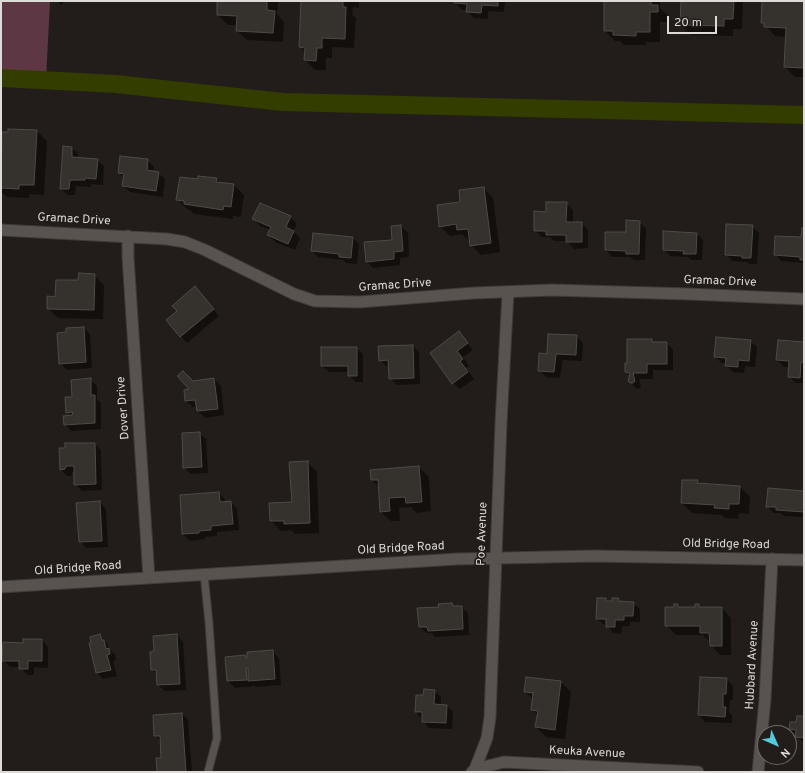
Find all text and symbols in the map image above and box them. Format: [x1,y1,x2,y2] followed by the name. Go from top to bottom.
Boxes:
[669,8,719,34] scale bar
[674,15,702,31] text: 20 m
[37,211,111,229] street label: Gramac Drive
[683,274,757,290] street label: Gramac Drive
[358,276,432,296] street label: Gramac Drive
[115,376,133,440] street label: Dover Drive
[475,502,491,566] street label: Poe Avenue
[682,537,770,553] street label: Old Bridge Road
[357,540,445,558] street label: Old Bridge Road
[34,559,122,579] street label: Old Bridge Road
[743,620,763,710] street label: Hubbard Avenue
[757,725,797,765] north arrow
[549,744,625,762] street label: Keuka Avenue
[777,745,793,761] text: N

